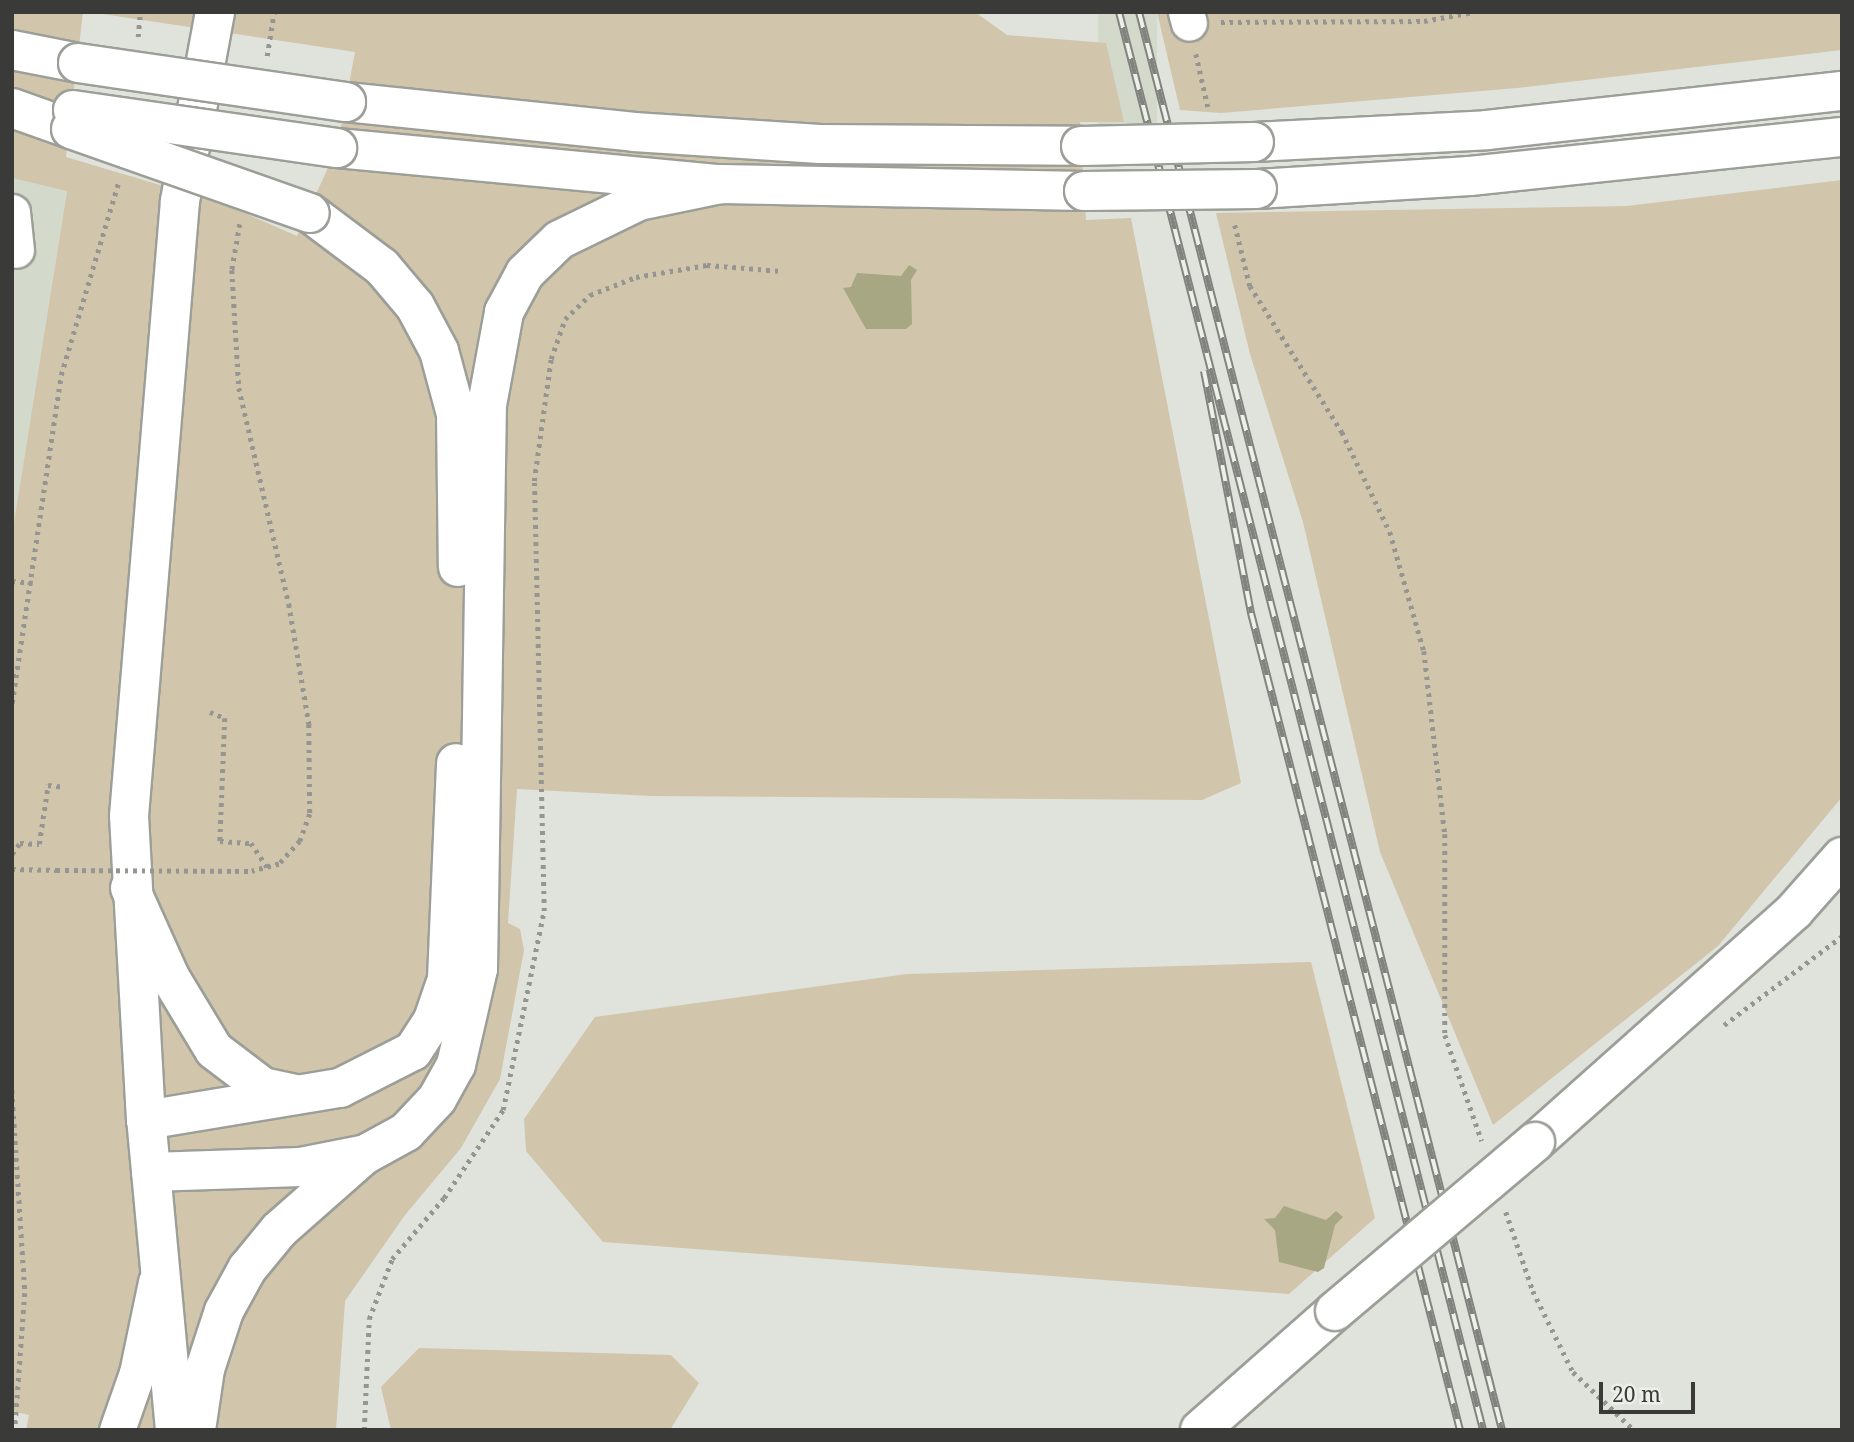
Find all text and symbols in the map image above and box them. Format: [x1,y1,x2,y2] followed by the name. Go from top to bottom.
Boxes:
[1602,1368,1698,1412] scale bar
[1612,1380,1661,1408] text: 20 m

